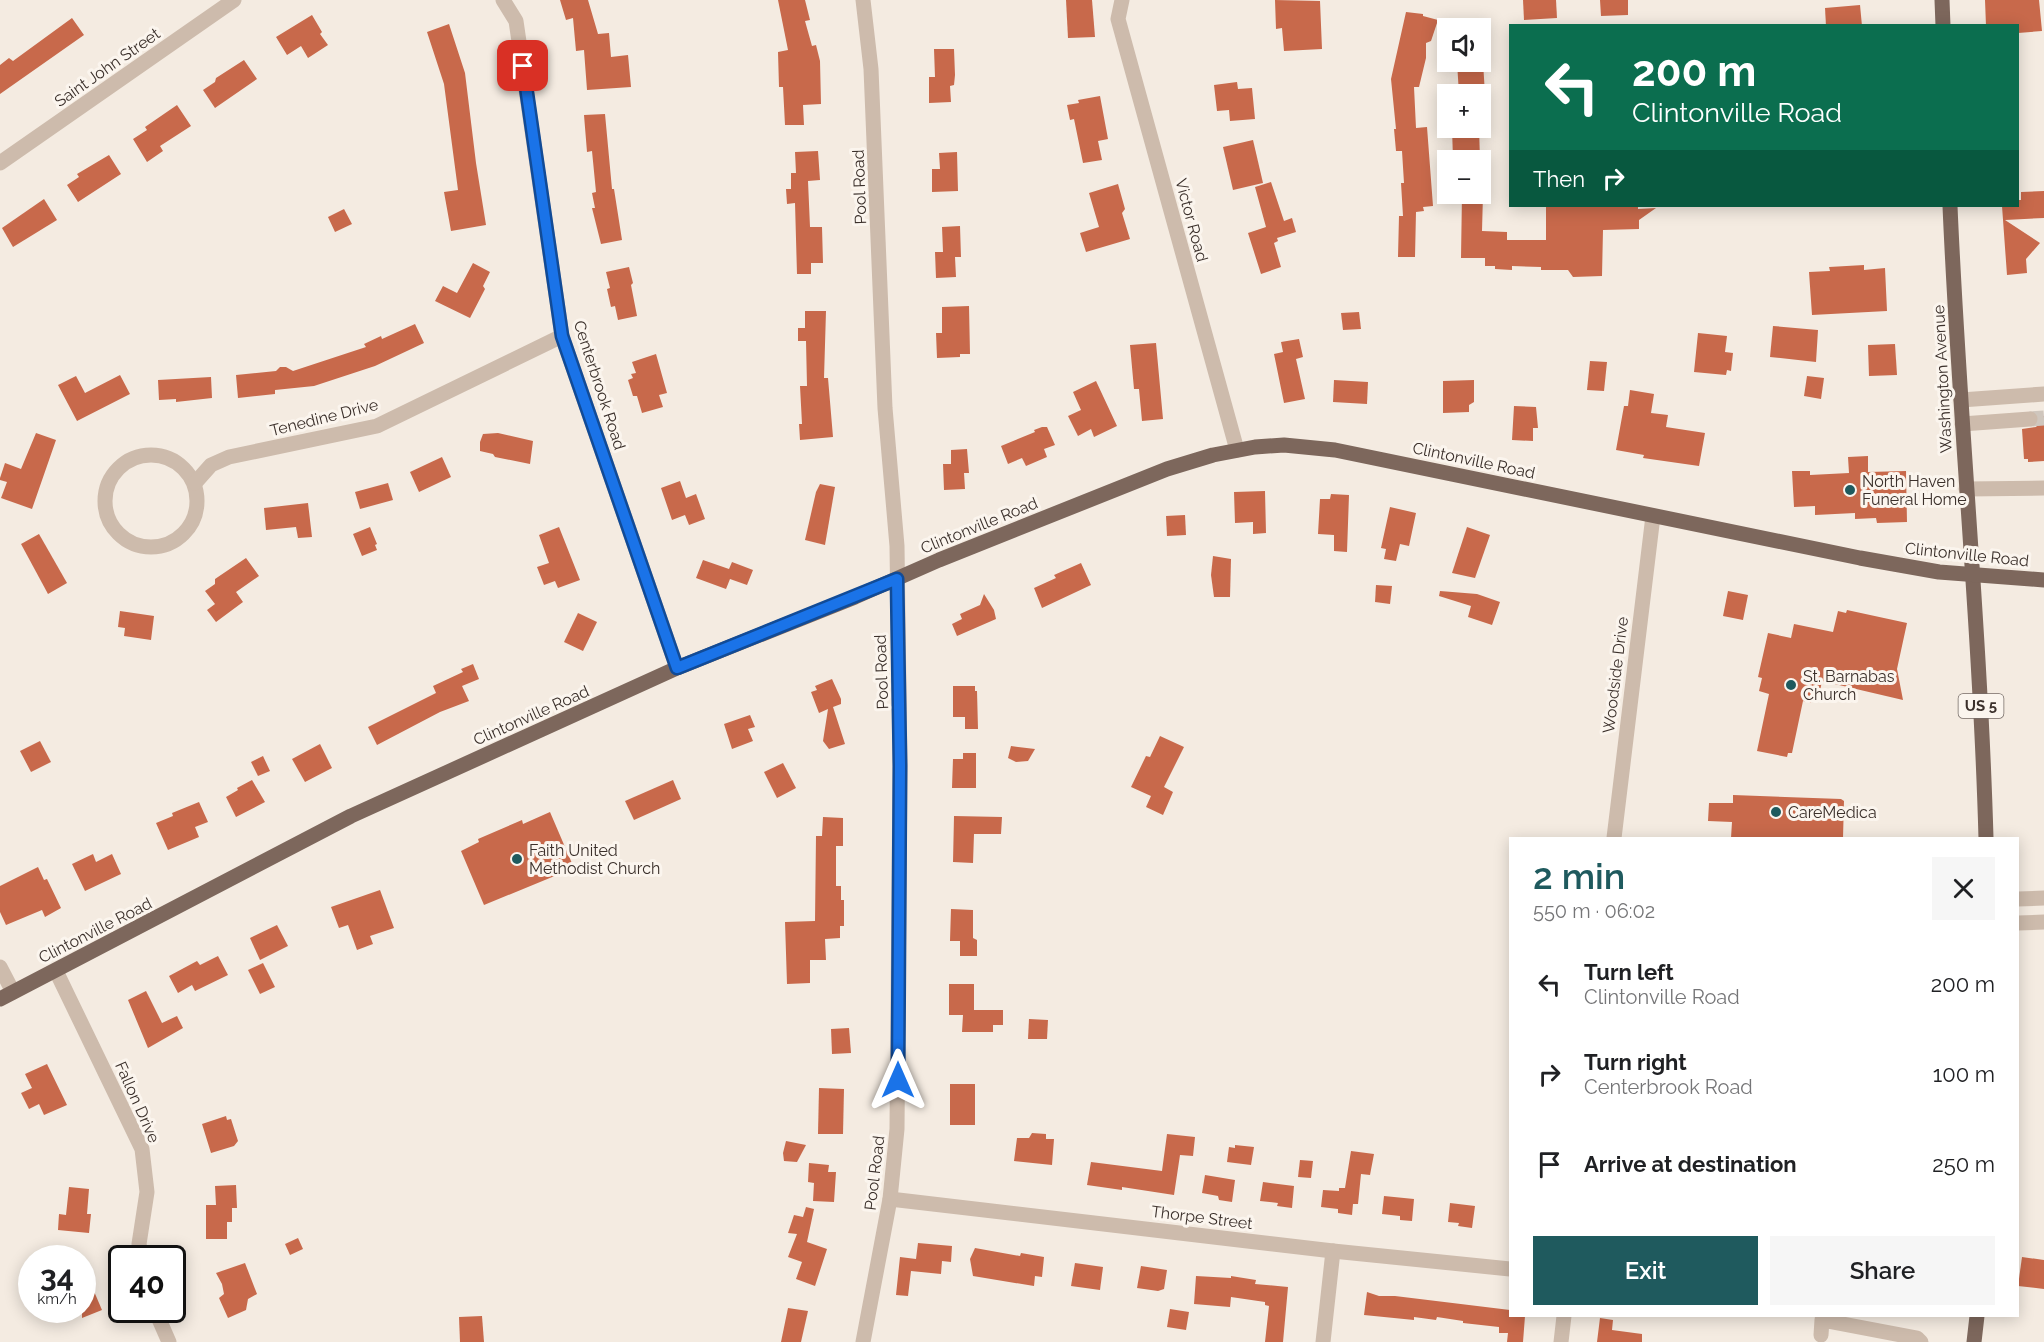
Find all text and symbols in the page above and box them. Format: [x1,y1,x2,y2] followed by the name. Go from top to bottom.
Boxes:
[1437,18,1491,204] map controls
[1437,18,1491,72] button: sound
[51,24,164,111] street label: Saint John Street
[497,40,548,91] pin
[1632,47,1756,96] text: 200 m
[1533,48,1611,126] icon: left
[506,49,539,82] icon: arrive
[1437,84,1491,138] button: +
[1632,97,1842,128] text: Clintonville Road
[849,149,870,225] street label: Pool Road
[1437,150,1491,204] button: −
[1597,162,1630,195] icon: right
[1533,166,1585,192] text: Then
[1171,176,1212,264] street label: Victor Road
[1929,304,1956,453] street label: Washington Avenue
[570,318,629,452] street label: Centerbrook Road
[268,395,380,440] street label: Tenedine Drive
[1411,438,1537,483] street label: Clintonville Road
[1862,472,1967,509] place label: North Haven Funeral Home
[1843,483,1857,497] marker: North Haven Funeral Home
[918,493,1041,558] street label: Clintonville Road
[1904,539,2030,570] street label: Clintonville Road
[1599,616,1632,735] street label: Woodside Drive
[871,634,892,710] street label: Pool Road
[1803,667,1895,704] place label: St. Barnabas Church
[1784,678,1798,692] marker: St. Barnabas Church
[470,681,592,749] street label: Clintonville Road
[1958,694,2004,718] road number: US 5
[1788,803,1877,822] place label: CareMedica
[1769,805,1783,819] marker: CareMedica
[529,841,660,878] place label: Faith United Methodist Church
[510,852,524,866] marker: Faith United Methodist Church
[1533,855,1625,897] text: 2 min
[1932,857,1995,920] button: close
[35,894,155,967] street label: Clintonville Road
[1533,899,1655,923] text: 550 m · 06:02
[1584,959,1674,985] text: Turn left
[1533,968,1566,1001] icon: left
[1931,971,1995,997] text: 200 m
[1584,985,1740,1009] text: Clintonville Road
[866,1048,930,1112] position arrow
[1584,1049,1687,1075] text: Turn right
[1533,1058,1566,1091] icon: right
[111,1059,164,1146] street label: Fallon Drive
[1933,1061,1995,1087] text: 100 m
[1584,1075,1753,1099] text: Centerbrook Road
[860,1135,889,1212] street label: Pool Road
[1533,1148,1566,1181] icon: arrive
[1584,1151,1797,1177] text: Arrive at destination
[1932,1151,1995,1177] text: 250 m
[1150,1202,1254,1233] street label: Thorpe Street
[1533,1236,1758,1305] button: Exit
[1770,1236,1995,1305] button: Share
[108,1245,186,1323] speed limit sign: 40
[40,1259,74,1294] text: 34
[37,1290,77,1308] text: km/h

